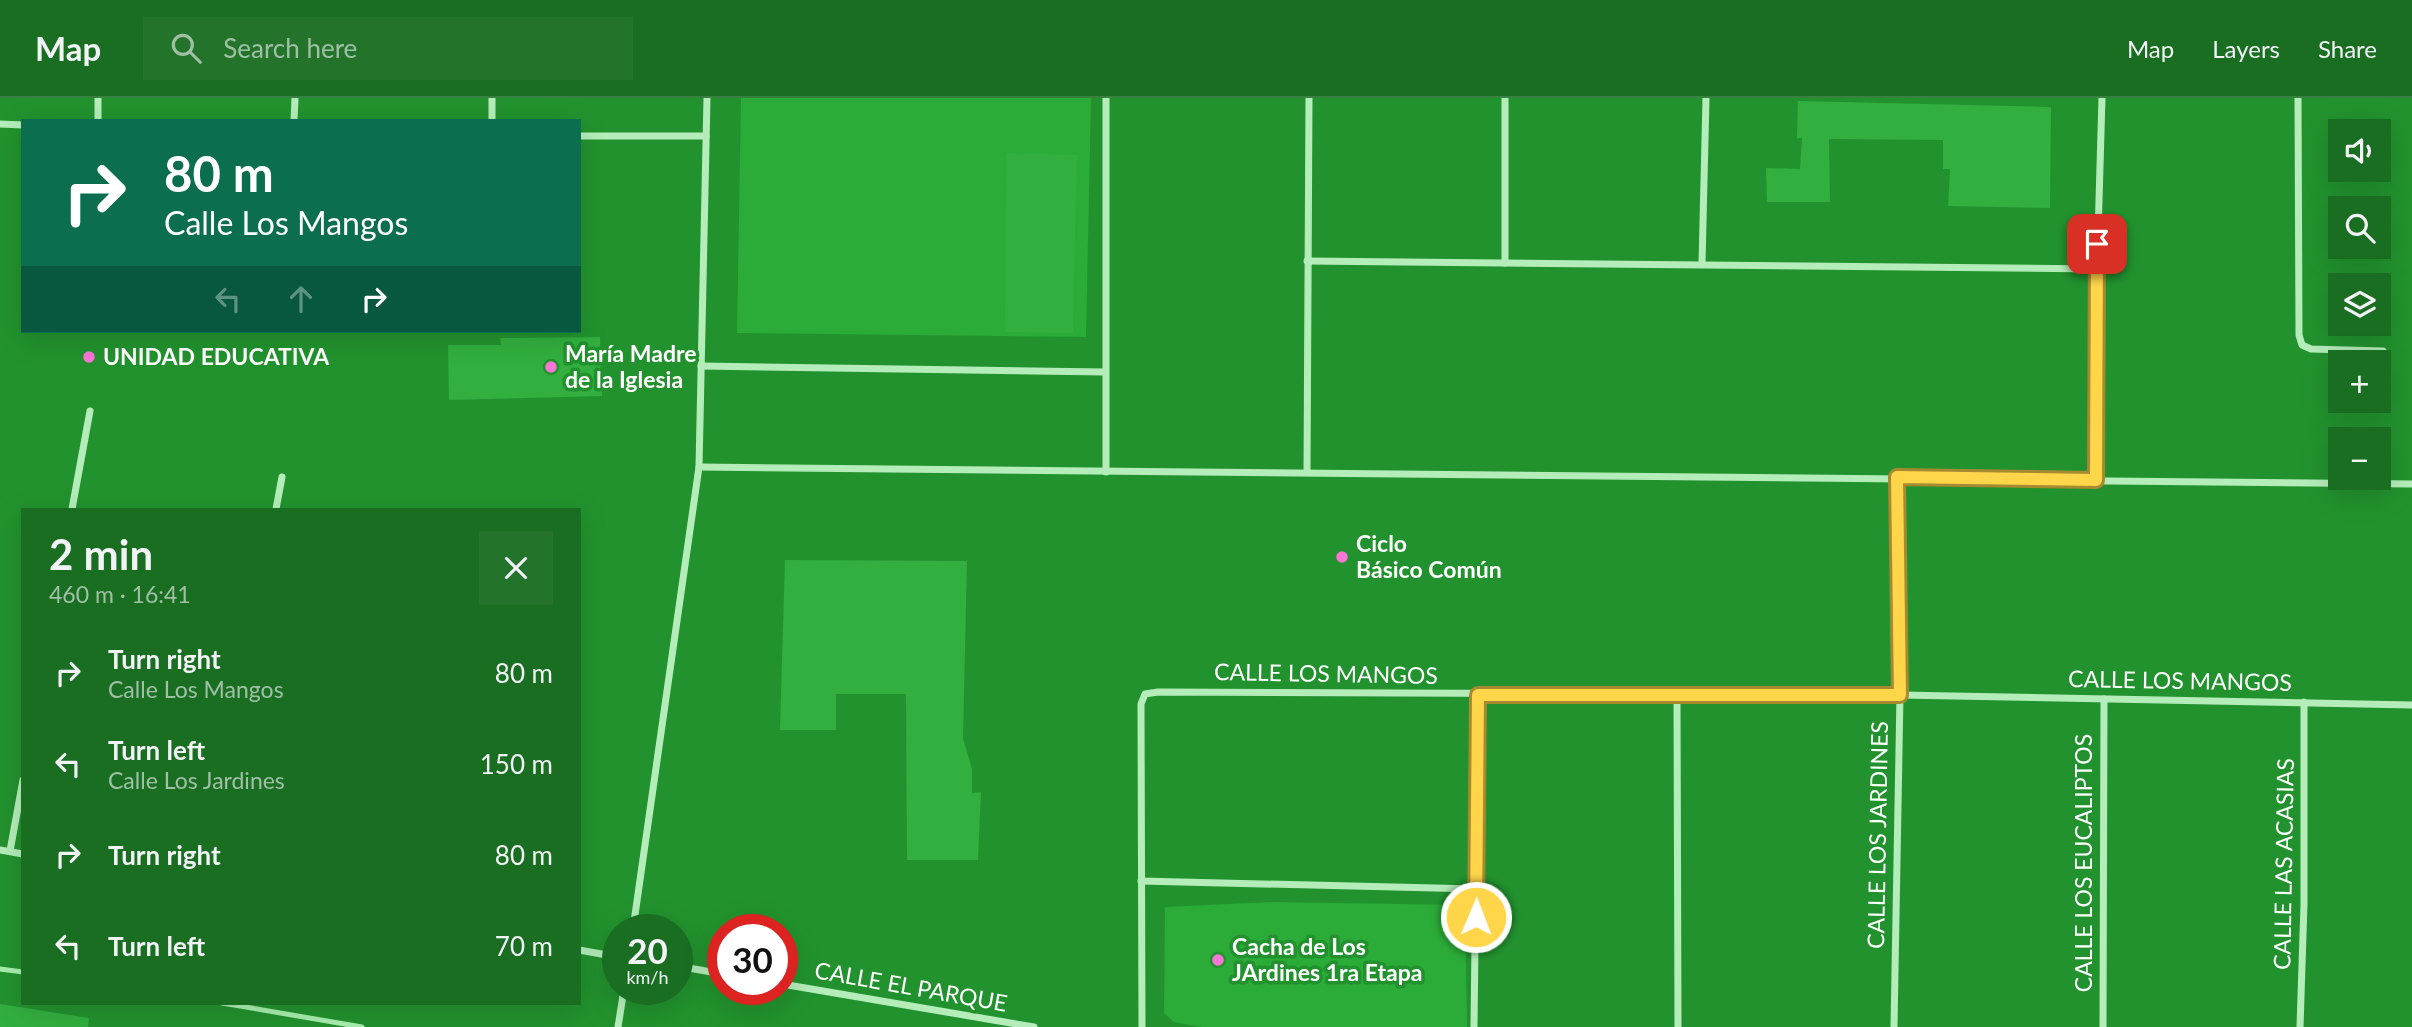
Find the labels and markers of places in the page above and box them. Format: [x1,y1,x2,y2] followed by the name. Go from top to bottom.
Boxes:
[2067,214,2127,274] pin
[565,339,697,393] place label: María Madre de la Iglesia
[103,342,330,370] place label: UNIDAD EDUCATIVA
[81,349,97,365] marker: UNIDAD EDUCATIVA
[543,359,559,375] marker: María Madre de la Iglesia
[1356,529,1502,583] place label: Ciclo Básico Común
[1334,549,1350,565] marker: Ciclo Básico Común
[1232,932,1422,986] place label: Cacha de Los JArdines 1ra Etapa
[1210,952,1226,968] marker: Cacha de Los JArdines 1ra Etapa

